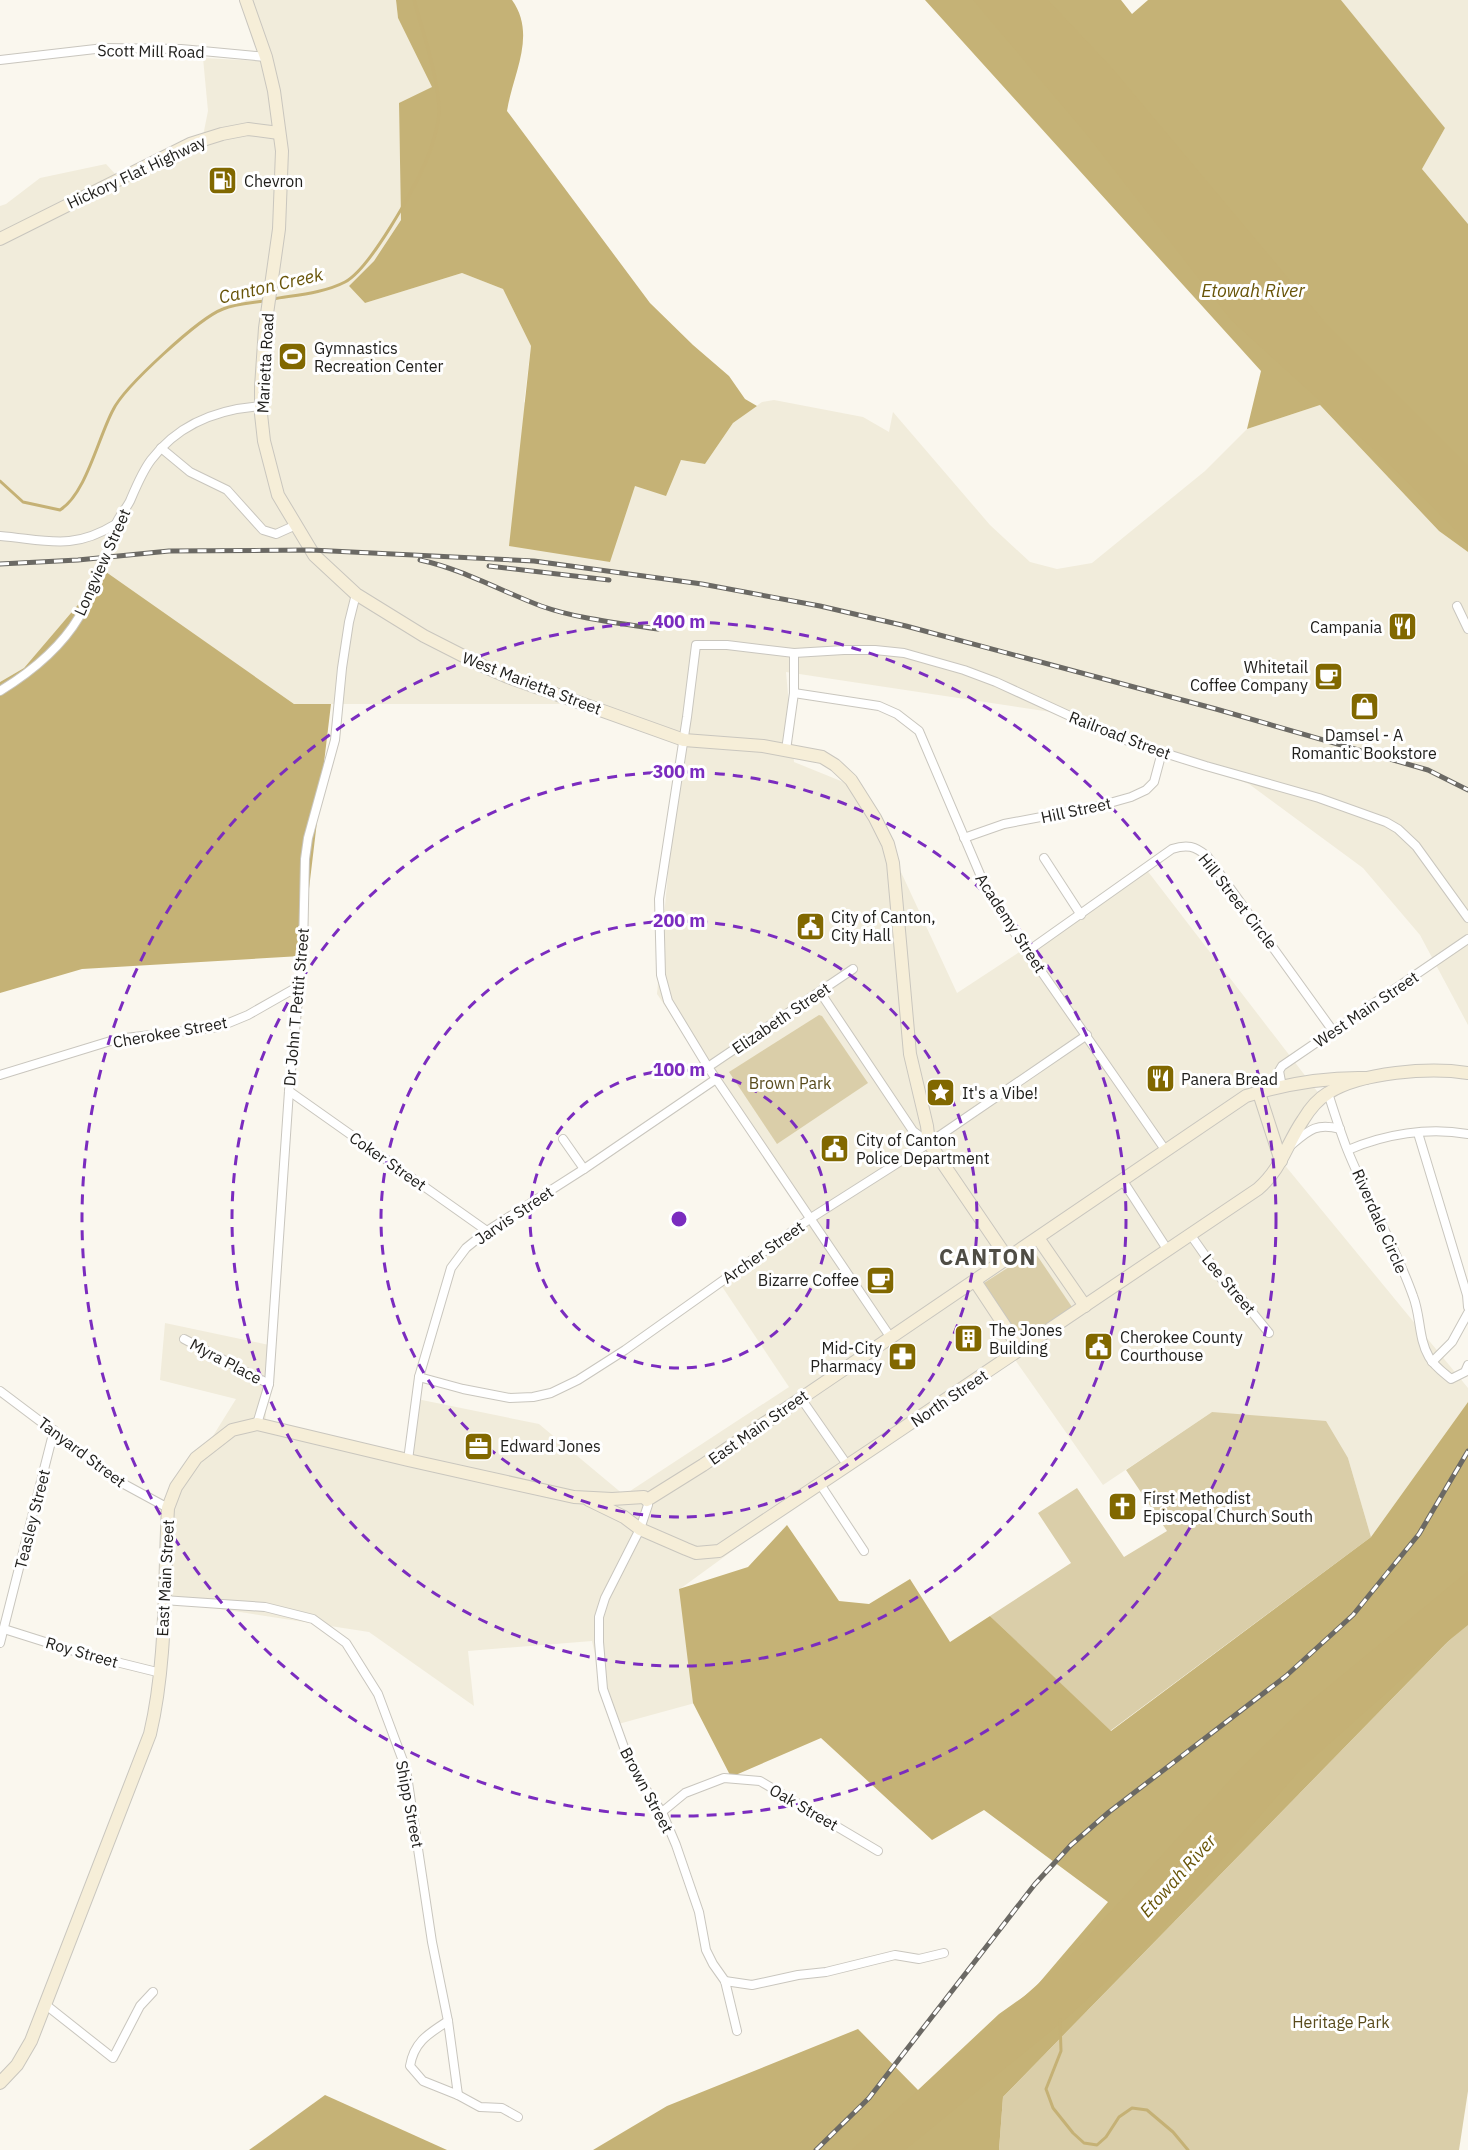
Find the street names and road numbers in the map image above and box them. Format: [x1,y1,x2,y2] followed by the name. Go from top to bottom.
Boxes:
[97,40,205,62] street label: Scott Mill Road
[63,131,209,213] street label: Hickory Flat Highway
[252,312,278,414] street label: Marietta Road
[69,505,135,619] street label: Longview Street
[460,647,604,719] street label: West Marietta Street
[1066,706,1174,764] street label: Railroad Street
[1039,793,1113,827] street label: Hill Street
[1194,849,1282,953] street label: Hill Street Circle
[971,870,1051,976] street label: Academy Street
[279,927,313,1087] street label: Dr John T Pettit Street
[1310,967,1422,1051] street label: West Main Street
[728,978,834,1058] street label: Elizabeth Street
[111,1012,229,1052] street label: Cherokee Street
[346,1127,430,1195] street label: Coker Street
[1348,1166,1412,1277] street label: Riverdale Circle
[471,1182,557,1248] street label: Jarvis Street
[718,1216,808,1288] street label: Archer Street
[1198,1250,1260,1318] street label: Lee Street
[187,1334,266,1388] street label: Myra Place
[907,1365,991,1431] street label: North Street
[704,1385,812,1469] street label: East Main Street
[34,1413,130,1491] street label: Tanyard Street
[10,1467,54,1571] street label: Teasley Street
[152,1519,178,1637] street label: East Main Street
[43,1632,121,1672] street label: Roy Street
[616,1744,678,1836] street label: Brown Street
[392,1759,428,1849] street label: Shipp Street
[766,1779,842,1835] street label: Oak Street

